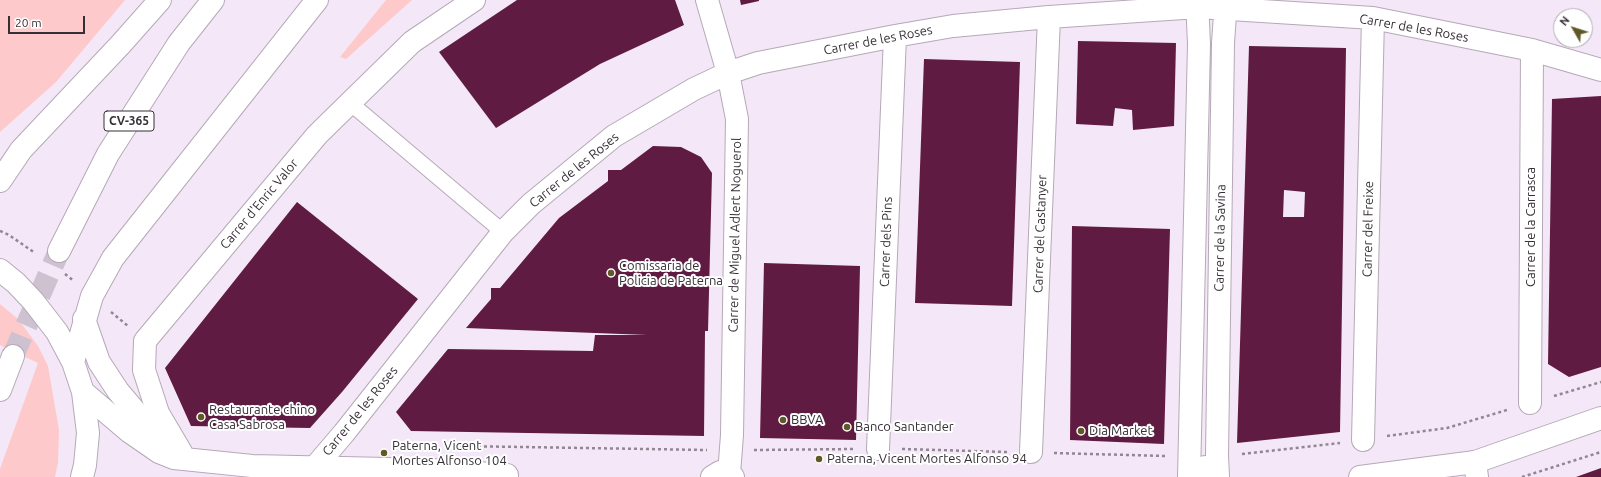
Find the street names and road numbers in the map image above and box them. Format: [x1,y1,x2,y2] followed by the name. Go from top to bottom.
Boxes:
[1358,11,1470,45] street label: Carrer de les Roses
[822,22,934,58] street label: Carrer de les Roses
[104,111,154,131] road number: CV-365
[526,129,622,211] street label: Carrer de les Roses
[726,137,744,333] street label: Carrer de Miguel Adlert Noguerol
[217,156,301,252] street label: Carrer d'Enric Valor
[1523,167,1539,287] street label: Carrer de la Carrasca
[1030,175,1050,293] street label: Carrer del Castanyer
[1359,181,1377,277] street label: Carrer del Freixe
[1211,184,1229,292] street label: Carrer de la Savina
[877,197,895,287] street label: Carrer dels Pins
[319,363,401,459] street label: Carrer de les Roses

